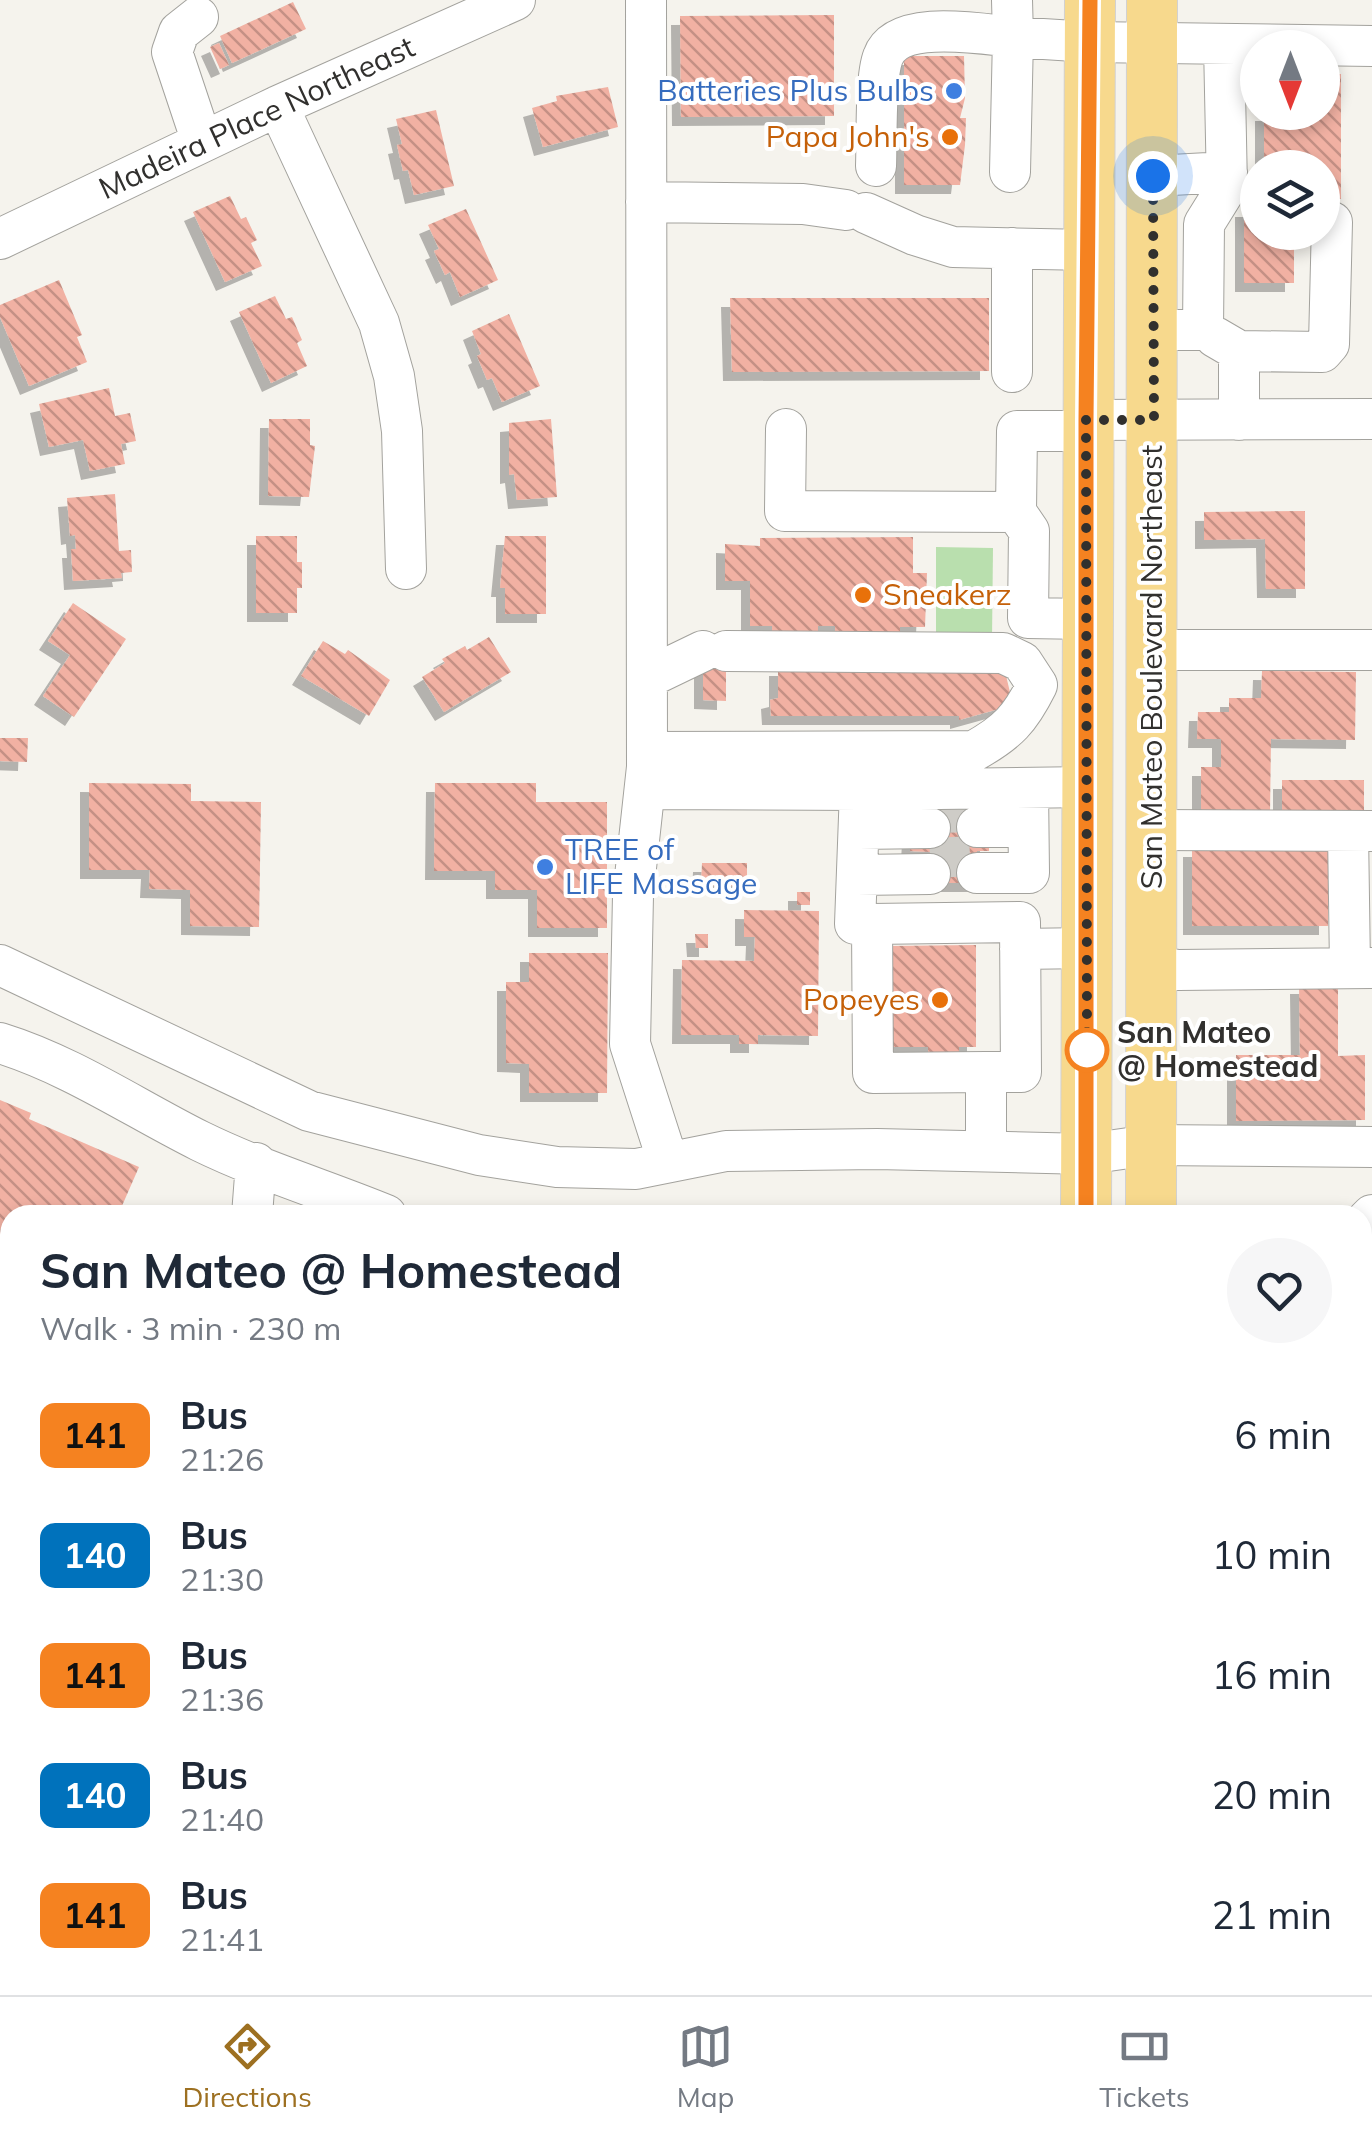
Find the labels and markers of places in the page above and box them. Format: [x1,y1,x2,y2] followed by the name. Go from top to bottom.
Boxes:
[657,71,934,109] place label: Batteries Plus Bulbs
[943,80,965,102] marker: Batteries Plus Bulbs
[766,117,930,155] place label: Papa John's
[939,126,961,148] marker: Papa John's
[883,575,1012,613] place label: Sneakerz
[852,584,874,606] marker: Sneakerz
[565,830,757,902] place label: TREE of LIFE Massage
[534,856,556,878] marker: TREE of LIFE Massage
[803,980,920,1018] place label: Popeyes
[929,989,951,1011] marker: Popeyes
[1117,1013,1318,1085] place label: San Mateo @ Homestead
[1066,1029,1108,1071] marker: San Mateo @ Homestead

